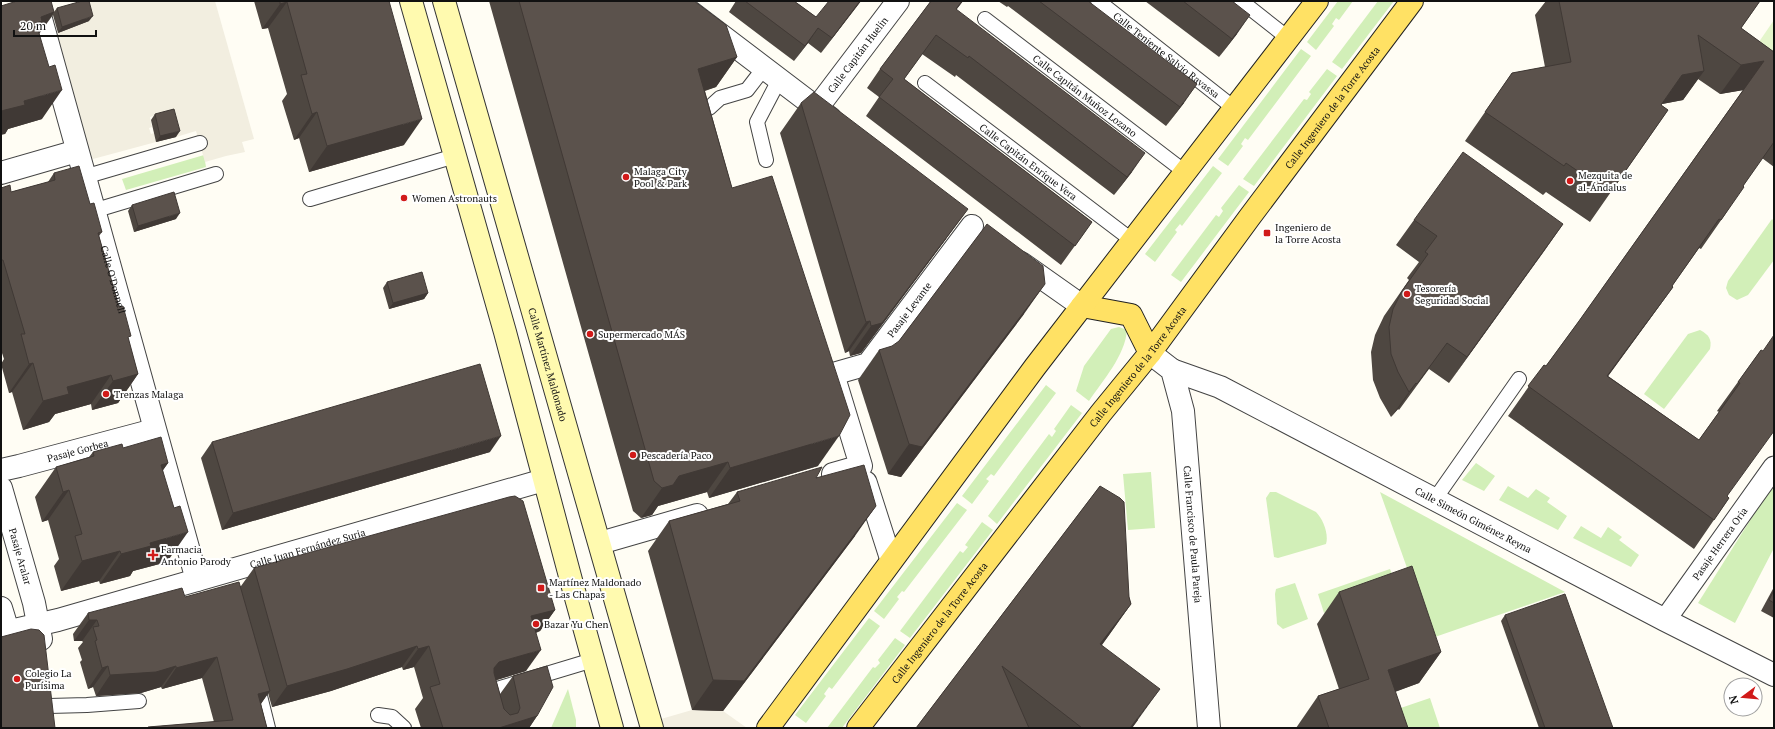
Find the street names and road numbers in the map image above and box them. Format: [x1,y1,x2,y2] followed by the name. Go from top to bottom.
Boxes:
[1110,9,1222,101] street label: Calle Teniente Salvio Ravassa
[825,14,891,96] street label: Calle Capitán Huelin
[1282,44,1383,172] street label: Calle Ingeniero de la Torre Acosta
[1030,52,1140,140] street label: Calle Capitán Muñoz Lozano
[977,121,1080,203] street label: Calle Capitán Enrique Vera
[97,244,129,315] street label: Calle O'Donnell
[884,279,935,340] street label: Pasaje Levante
[1087,304,1189,430] street label: Calle Ingeniero de la Torre Acosta
[525,306,570,423] street label: Calle Martínez Maldonado
[46,437,110,465] street label: Pasaje Gorbea
[1181,465,1205,604] street label: Calle Francisco de Paula Pareja
[1413,484,1534,556] street label: Calle Simeón Giménez Reyna
[1690,505,1750,583] street label: Pasaje Herrera Oria
[248,526,367,571] street label: Calle Juan Fernández Suria
[6,527,34,586] street label: Pasaje Aralar
[889,560,991,686] street label: Calle Ingeniero de la Torre Acosta

